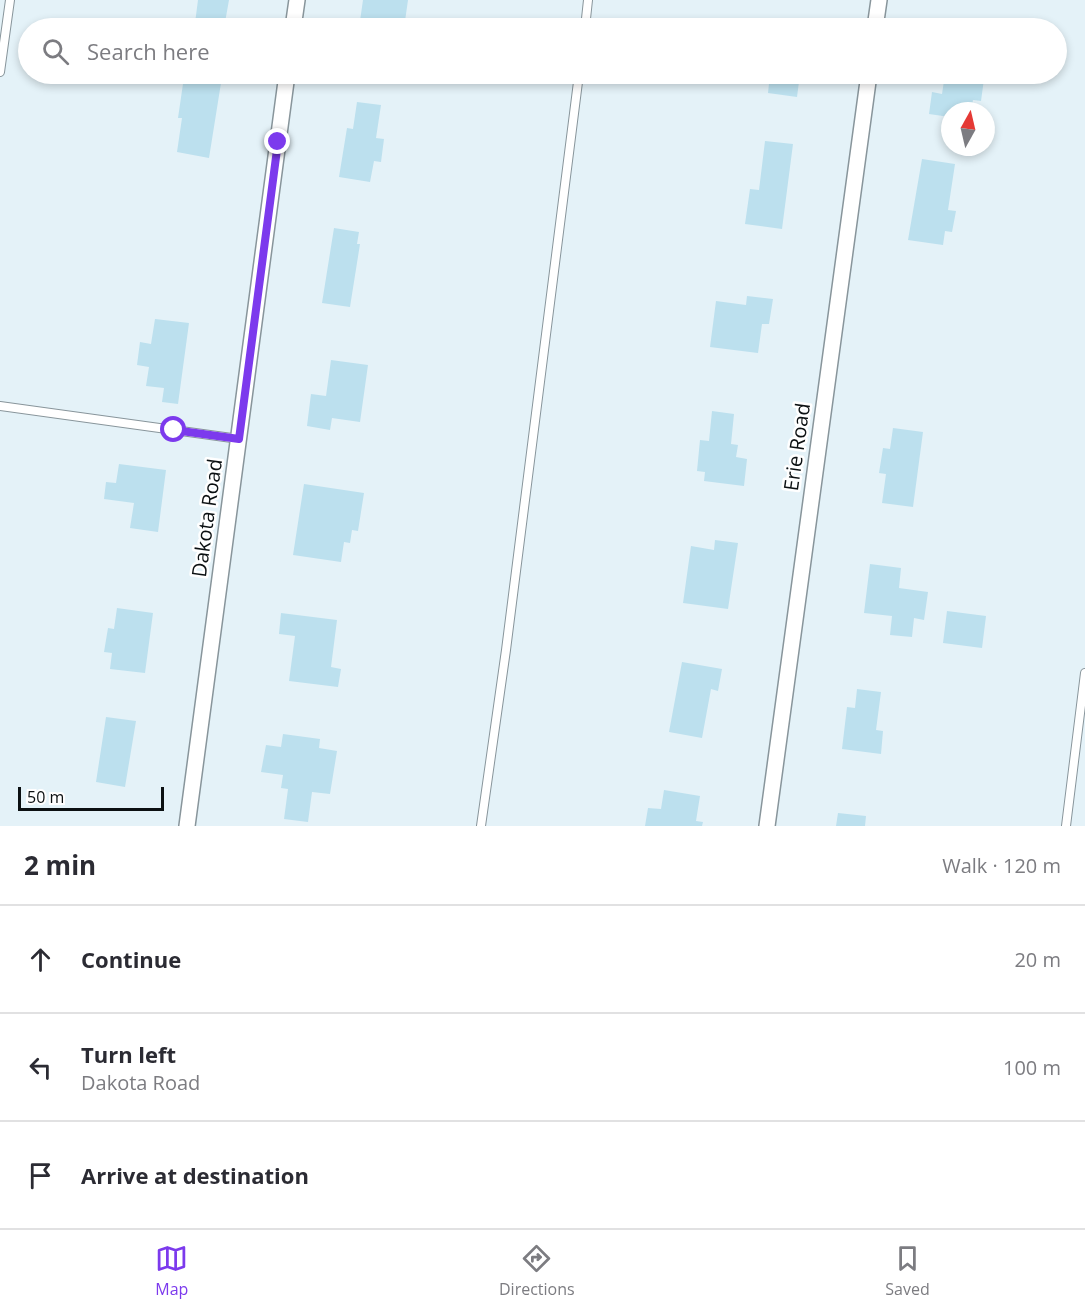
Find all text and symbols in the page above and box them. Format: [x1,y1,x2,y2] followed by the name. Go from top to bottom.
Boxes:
[18,18,1067,84] search box
[39,35,72,68] icon: search
[87,36,210,66] text: Search here
[941,102,995,156] north arrow
[264,128,290,154] route end
[777,401,816,493] street label: Erie Road
[160,416,186,442] route start
[185,457,228,579] street label: Dakota Road
[18,784,164,812] scale bar
[27,786,64,808] text: 50 m
[24,847,96,883] text: 2 min
[942,852,1061,879] text: Walk · 120 m
[24,943,57,976] icon: ahead
[81,944,181,974] text: Continue
[1014,946,1061,973] text: 20 m
[81,1039,176,1069] text: Turn left
[24,1051,57,1084] icon: left
[1003,1054,1061,1081] text: 100 m
[81,1069,200,1096] text: Dakota Road
[24,1159,57,1192] icon: arrive
[81,1160,309,1190] text: Arrive at destination
[155,1242,188,1300] tab: Map
[499,1242,575,1300] tab: Directions
[885,1242,930,1300] tab: Saved

